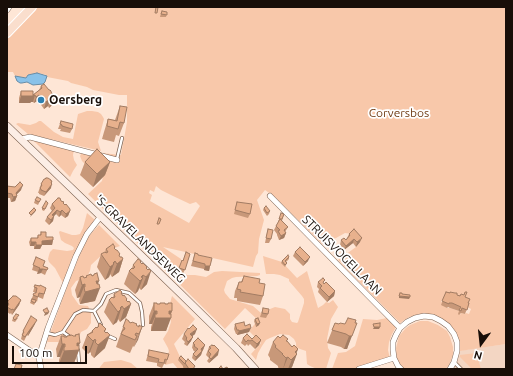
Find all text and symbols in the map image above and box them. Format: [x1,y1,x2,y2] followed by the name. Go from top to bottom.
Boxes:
[49,93,102,107] place label: Oersberg
[36,95,46,105] marker: Oersberg
[369,106,429,120] park label: Corversbos
[92,192,188,286] street label: 'S-GRAVELANDSEWEG
[299,212,385,298] street label: STRUISVOGELLAAN
[461,324,501,364] north arrow
[14,338,89,364] scale bar
[19,346,52,359] text: 100 m
[472,349,483,362] text: N

